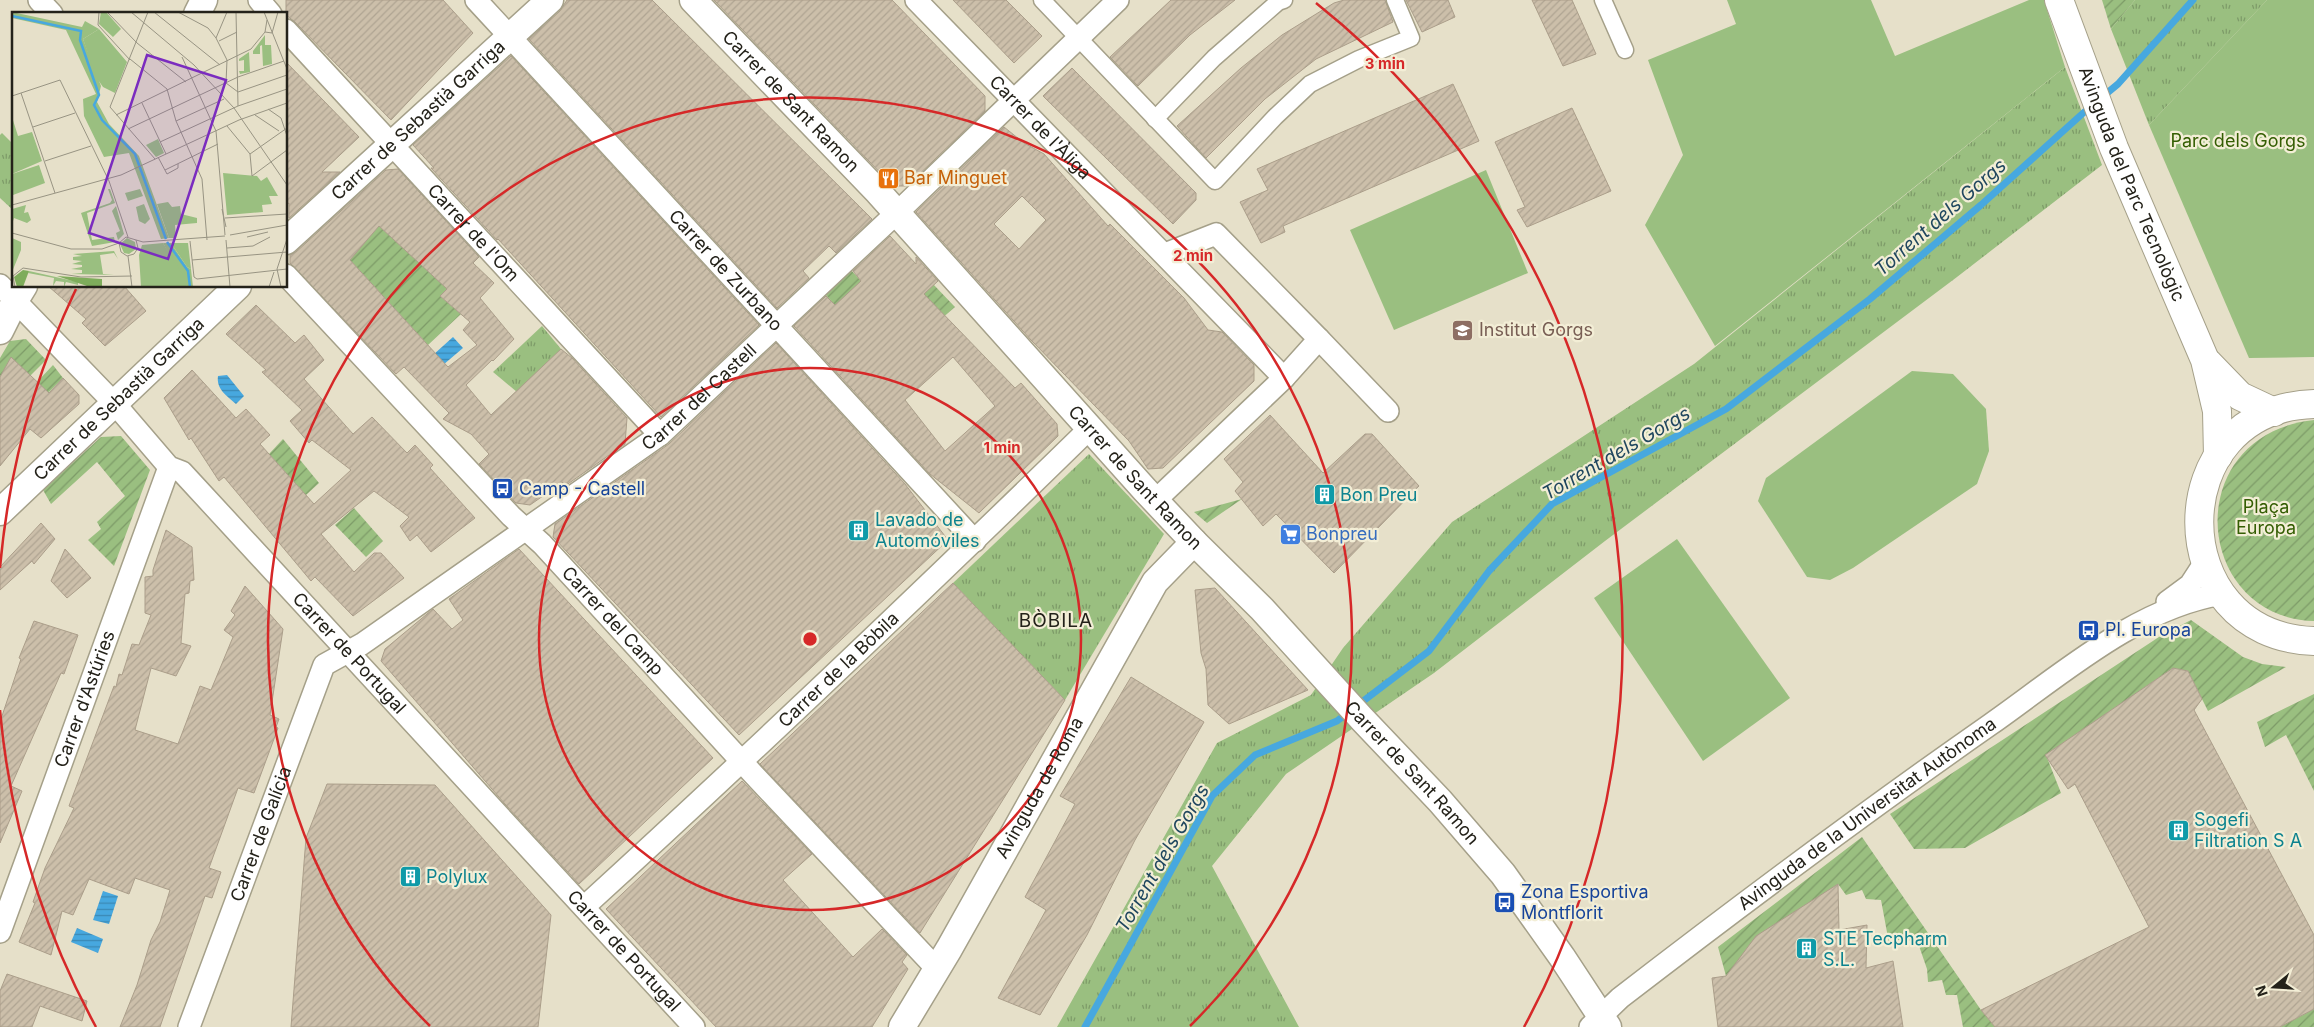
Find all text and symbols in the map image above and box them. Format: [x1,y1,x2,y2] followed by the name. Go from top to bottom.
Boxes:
[12,12,288,288] inset map
[718,26,864,176] street label: Carrer de Sant Ramon
[327,36,509,204] street label: Carrer de Sebastià Garriga
[1365,54,1405,73] text: 3 min
[2075,64,2190,305] street label: Avinguda del Parc Tecnològic
[985,71,1096,183] street label: Carrer de l'Àliga
[2170,130,2306,151] park label: Parc dels Gorgs
[1870,154,2011,281] water label: Torrent dels Gorgs
[876,166,900,190] restaurant icon: Bar Minguet
[904,167,1007,188] place label: Bar Minguet
[423,179,524,285] street label: Carrer de l'Om
[665,205,787,335] street label: Carrer de Zurbano
[1173,246,1213,265] text: 2 min
[29,313,208,485] street label: Carrer de Sebastià Garriga
[1451,318,1475,342] school or university icon: Institut Gorgs
[1479,319,1593,340] place label: Institut Gorgs
[638,339,760,454] street label: Carrer del Castell
[1064,401,1207,554] street label: Carrer de Sant Ramon
[1538,402,1694,505] water label: Torrent dels Gorgs
[983,438,1021,457] text: 1 min
[491,477,515,501] bus stop icon: Camp - Castell
[519,478,645,499] place label: Camp - Castell
[1312,483,1336,507] building icon: Bon Preu
[1340,484,1417,505] place label: Bon Preu
[2236,496,2296,538] park label: Plaça Europa
[875,509,980,551] place label: Lavado de Automóviles
[847,518,871,542] building icon: Lavado de Automóviles
[1278,522,1302,546] supermarket icon: Bonpreu
[1306,523,1378,544] place label: Bonpreu
[558,562,668,679] street label: Carrer del Camp
[289,588,411,718] street label: Carrer de Portugal
[774,608,903,731] street label: Carrer de la Bòbila
[1019,609,1093,632] district label: BÒBILA
[2077,618,2101,642] bus stop icon: Pl. Europa
[2105,619,2191,640] place label: Pl. Europa
[50,627,119,770] street label: Carrer d'Astúries
[801,630,819,648] centre of rings
[1341,697,1484,849] street label: Carrer de Sant Ramon
[991,713,1087,862] street label: Avinguda de Roma
[1734,713,2000,914] street label: Avinguda de la Universitat Autònoma
[226,763,295,904] street label: Carrer de Galícia
[1111,780,1214,936] water label: Torrent dels Gorgs
[2194,809,2302,851] place label: Sogefi Filtration S A
[2166,818,2190,842] building icon: Sogefi Filtration S A
[398,865,422,889] building icon: Polylux
[426,866,488,887] place label: Polylux
[1521,881,1649,923] place label: Zona Esportiva Montflorit
[563,886,685,1015] street label: Carrer de Portugal
[1493,890,1517,914] bus stop icon: Zona Esportiva Montflorit
[1823,928,1948,970] place label: STE Tecpharm S.L.
[1795,937,1819,961] building icon: STE Tecpharm S.L.
[2249,962,2299,1012] north arrow
[2251,983,2271,999] text: N

